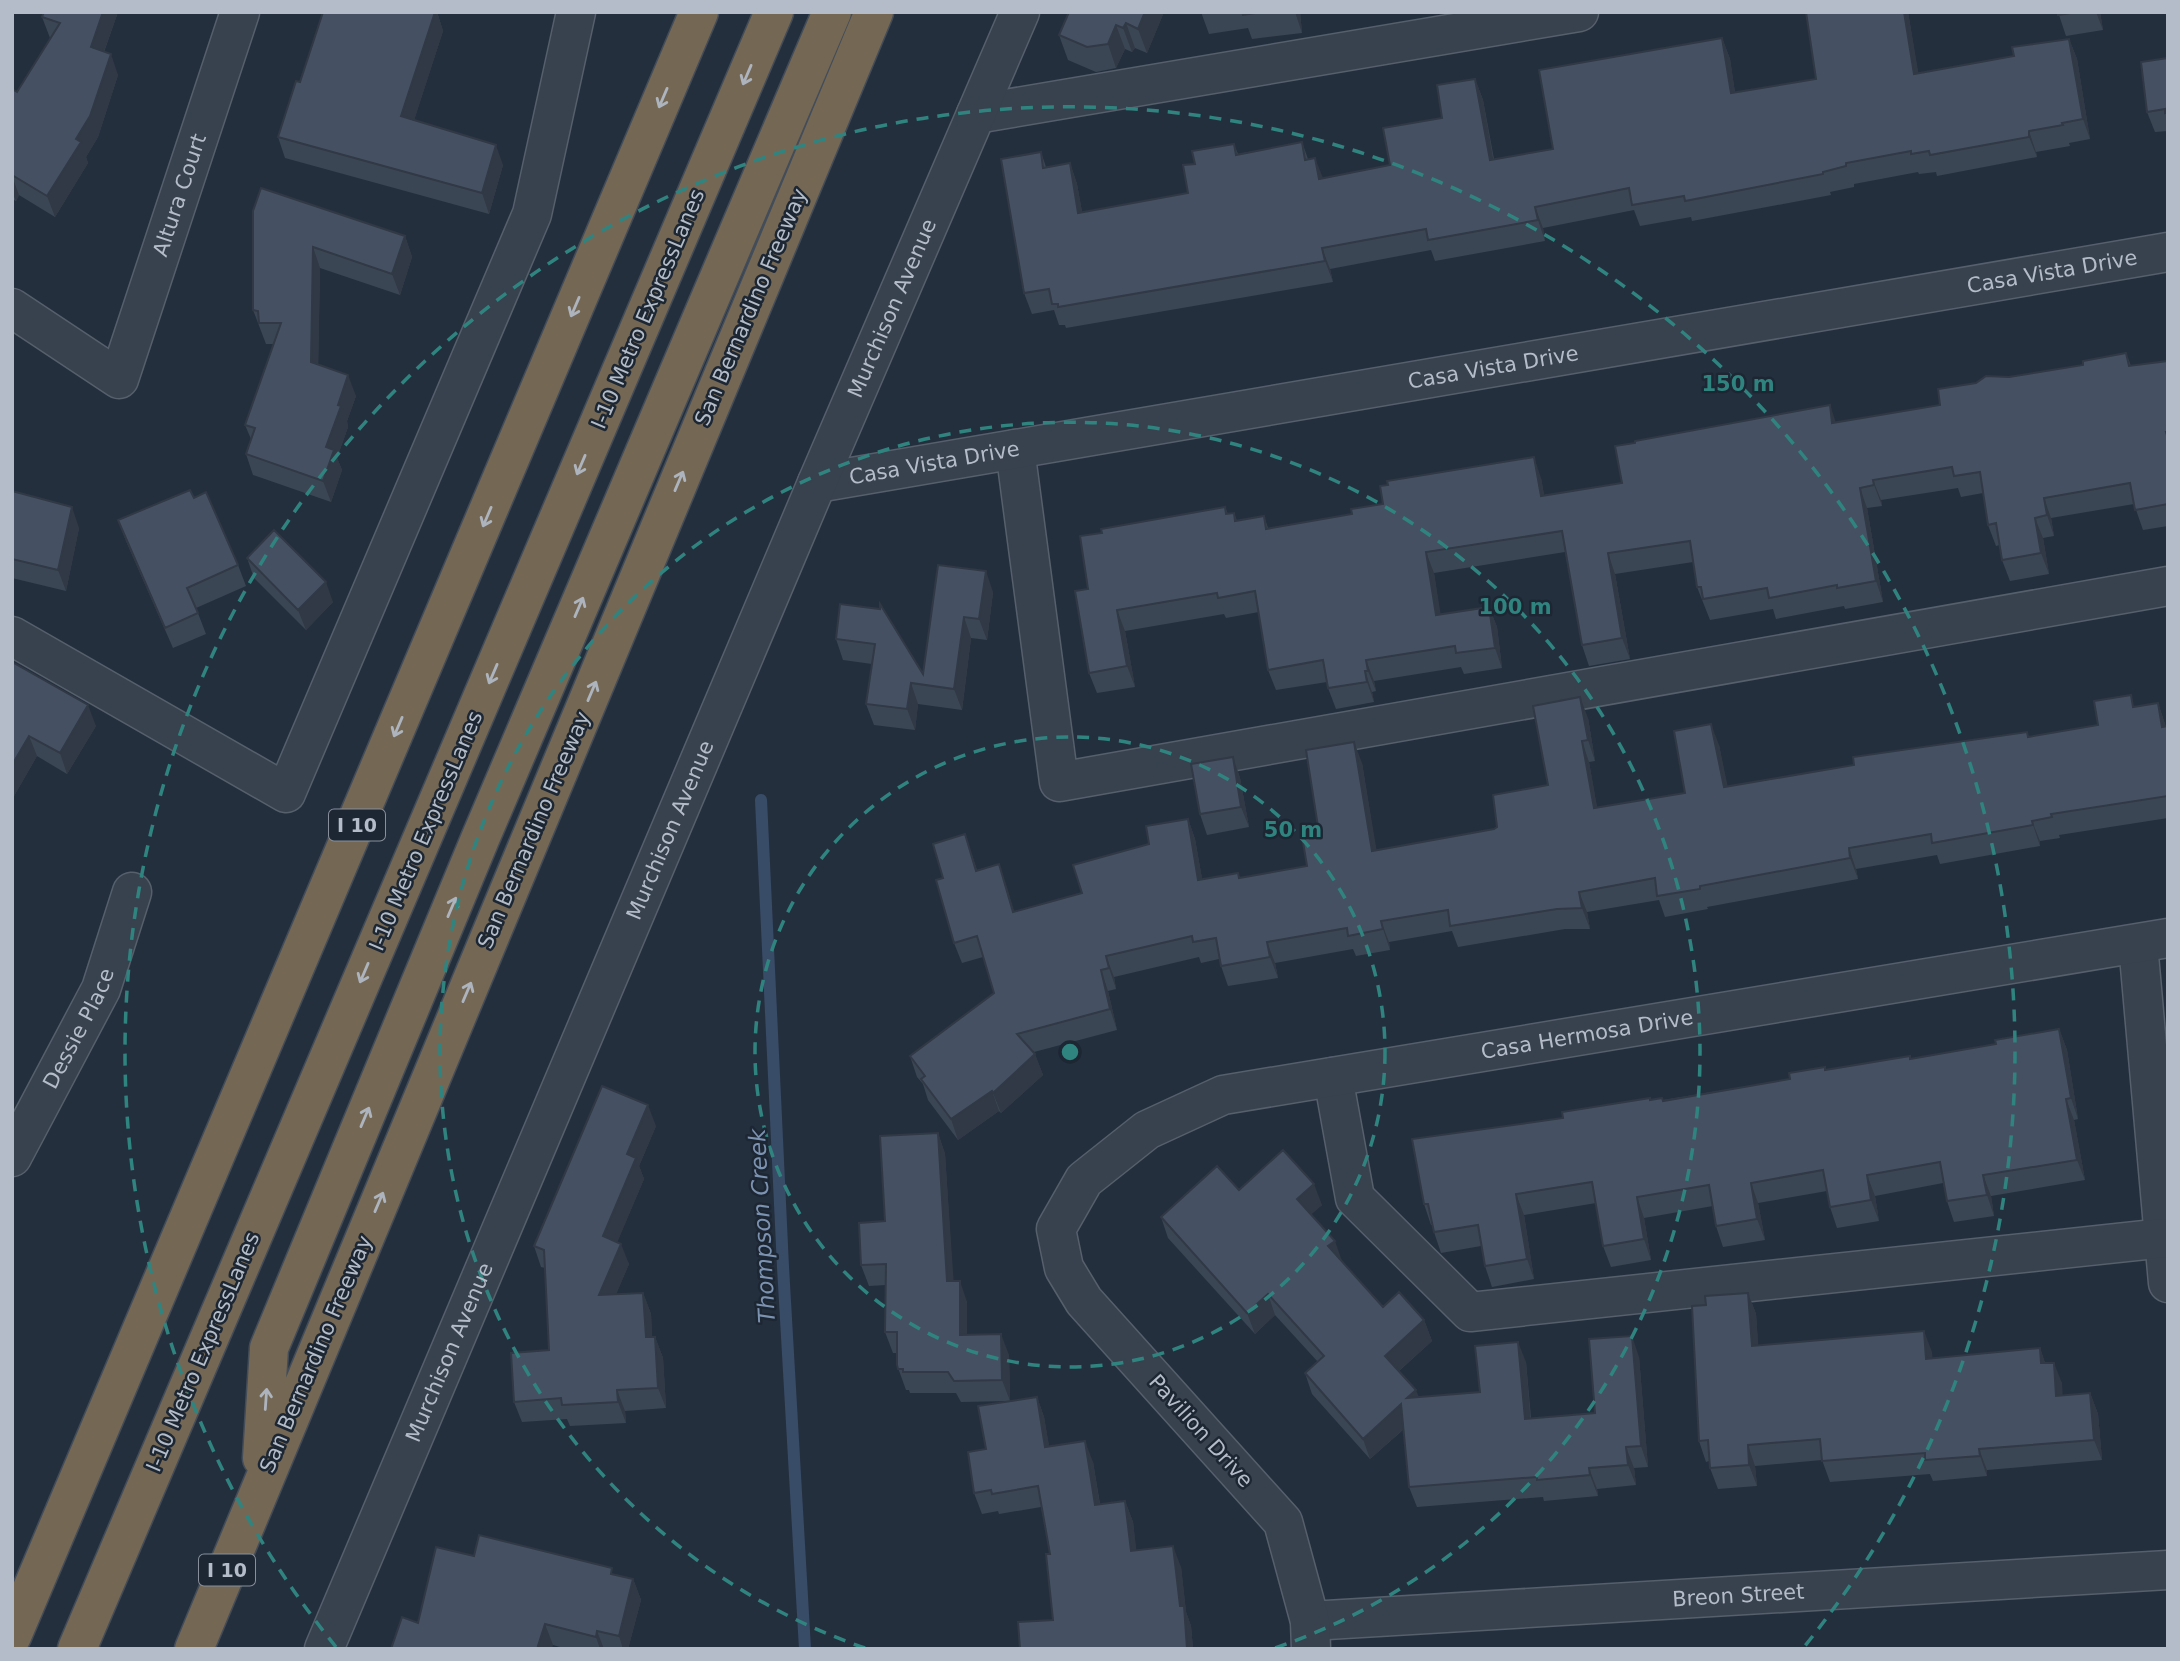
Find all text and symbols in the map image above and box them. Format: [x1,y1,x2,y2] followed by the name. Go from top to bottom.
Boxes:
[740,64,753,85] one-way arrow
[656,86,669,108] one-way arrow
[148,131,211,260] street label: Altura Court
[690,185,812,429] street label: San Bernardino Freeway
[587,186,709,432] street label: I-10 Metro ExpressLanes
[843,215,941,401] street label: Murchison Avenue
[1965,245,2139,298] street label: Casa Vista Drive
[568,296,581,318] one-way arrow
[1406,341,1580,394] street label: Casa Vista Drive
[1701,372,1775,396] text: 150 m
[847,437,1021,489] street label: Casa Vista Drive
[574,454,587,475] one-way arrow
[673,471,686,493] one-way arrow
[479,506,492,527] one-way arrow
[1478,595,1552,619] text: 100 m
[573,597,586,618] one-way arrow
[485,663,498,685] one-way arrow
[586,681,599,703] one-way arrow
[365,708,487,954] street label: I-10 Metro ExpressLanes
[473,708,595,952] street label: San Bernardino Freeway
[391,715,404,737] one-way arrow
[622,737,719,923] street label: Murchison Avenue
[329,810,385,840] road number: I 10
[1264,818,1322,842] text: 50 m
[446,896,459,918] one-way arrow
[357,962,370,984] one-way arrow
[38,965,119,1093] street label: Dessie Place
[461,982,474,1003] one-way arrow
[1479,1005,1695,1064] street label: Casa Hermosa Drive
[1058,1040,1082,1064] centre of rings
[359,1107,372,1128] one-way arrow
[744,1126,780,1324] water label: Thompson Creek
[374,1192,387,1213] one-way arrow
[142,1229,264,1475] street label: I-10 Metro ExpressLanes
[255,1232,377,1476] street label: San Bernardino Freeway
[401,1259,498,1446] street label: Murchison Avenue
[1144,1370,1258,1492] street label: Pavilion Drive
[259,1388,272,1411] one-way arrow
[199,1554,255,1586] road number: I 10
[1672,1580,1805,1611] street label: Breon Street

